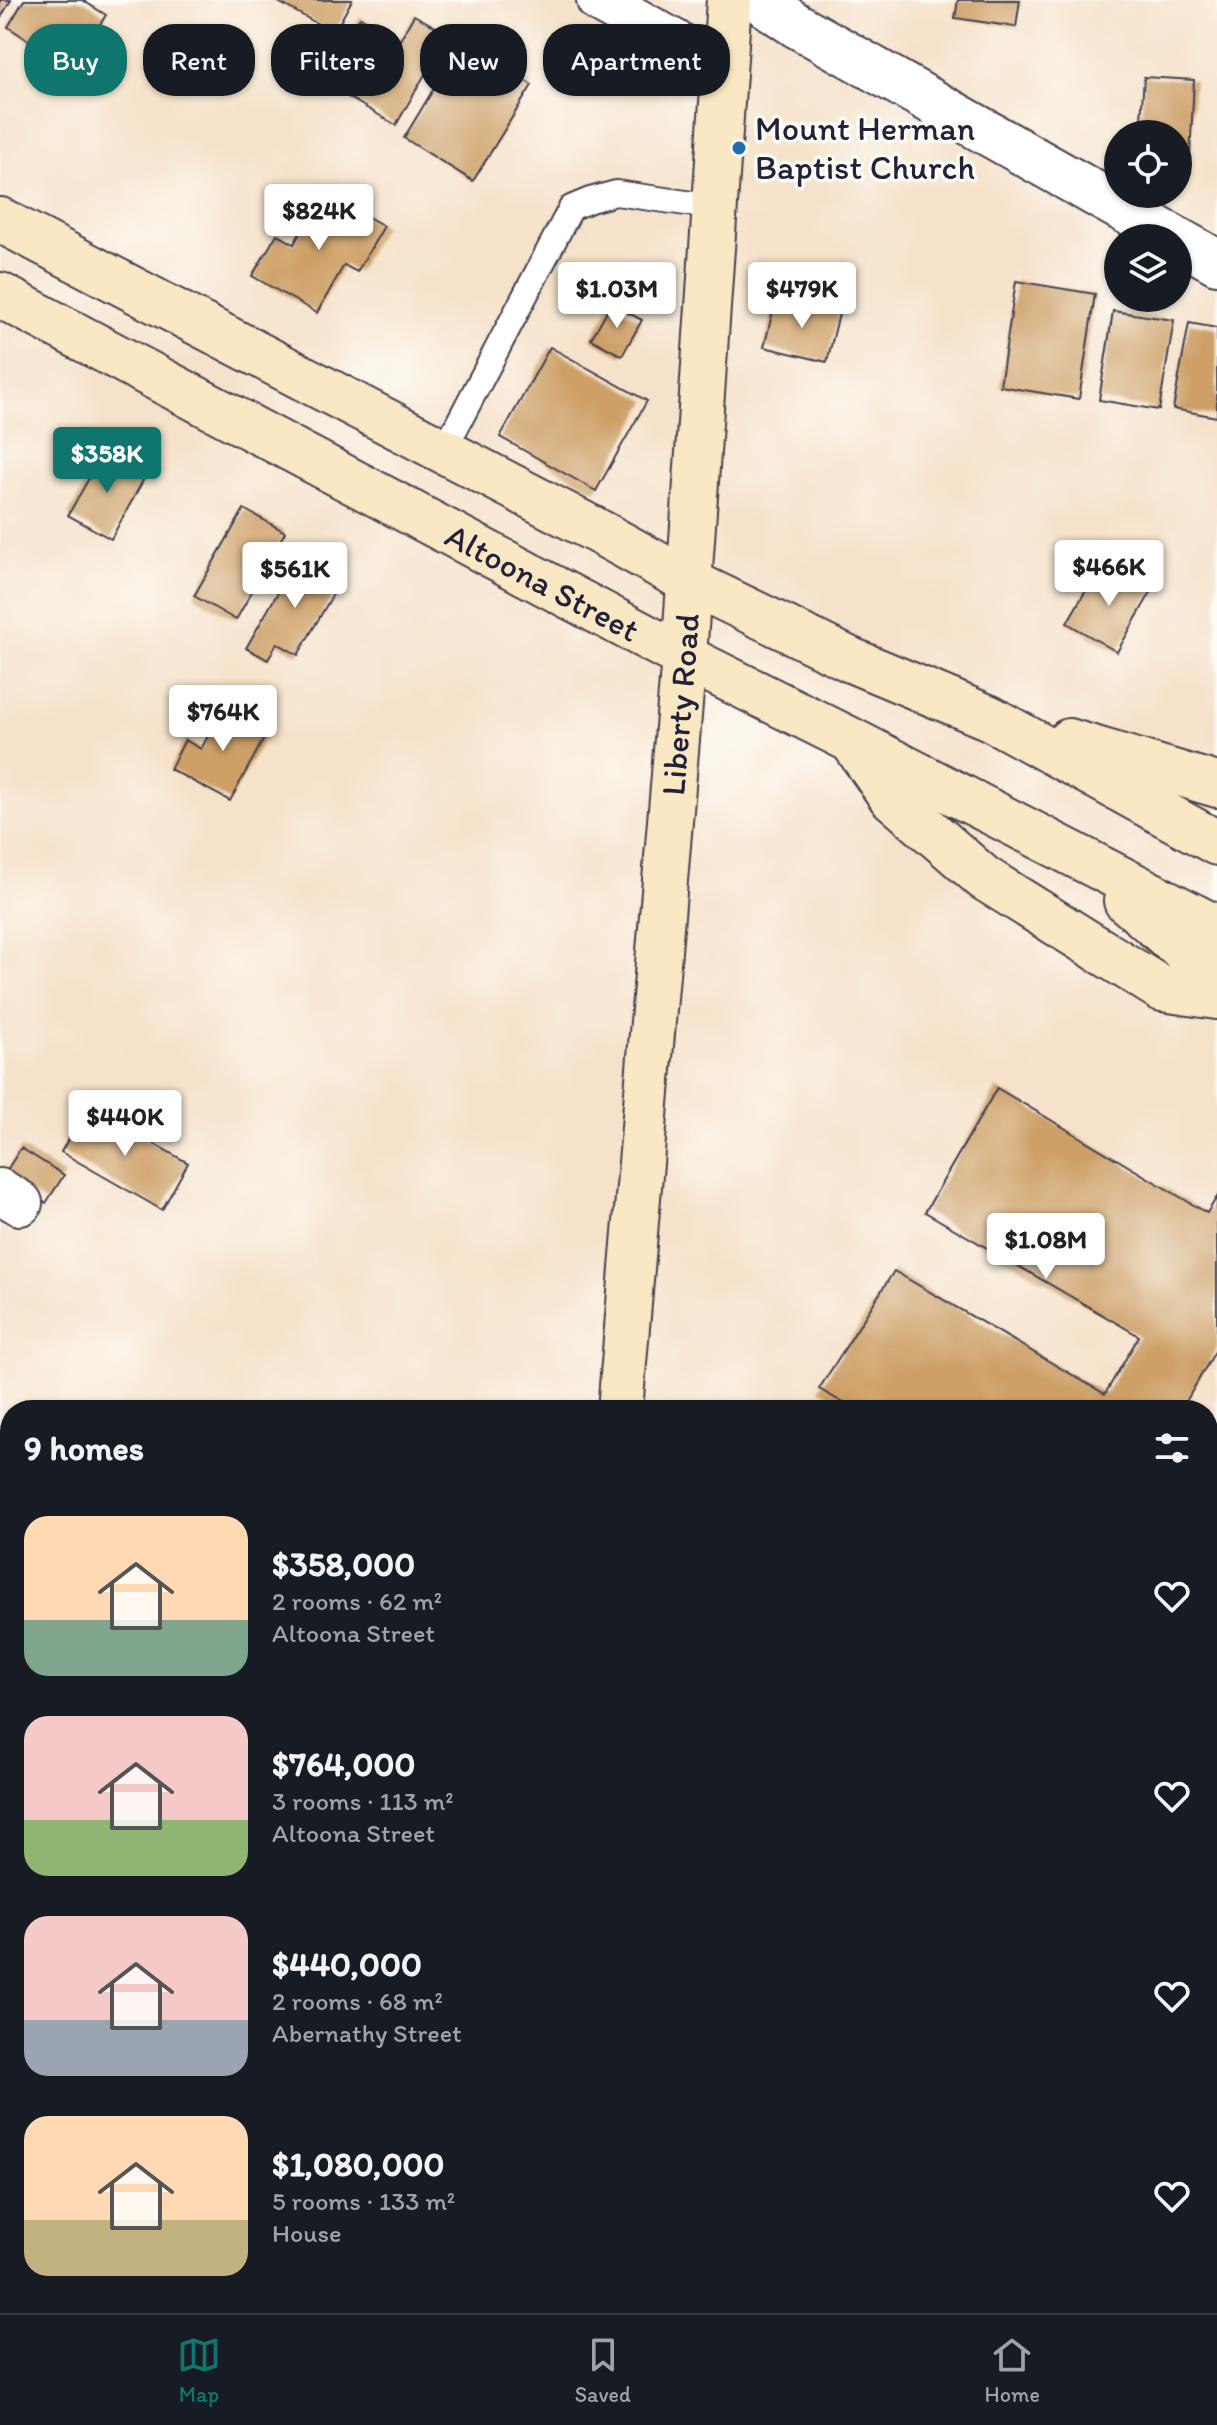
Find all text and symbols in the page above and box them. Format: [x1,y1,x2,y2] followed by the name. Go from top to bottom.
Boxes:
[24,24,127,96] chip: Buy
[143,24,255,96] chip: Rent
[271,24,404,96] chip: Filters
[420,24,527,96] chip: New
[543,24,730,96] chip: Apartment
[755,108,975,188] place label: Mount Herman Baptist Church
[1104,120,1192,312] map controls
[1104,120,1192,208] button: locate
[730,139,748,157] marker: Mount Herman Baptist Church
[263,184,375,252] pin: $824K
[282,194,356,226] text: $824K
[1104,224,1192,312] button: layers
[552,262,682,330] pin: $1.03M
[746,262,858,330] pin: $479K
[576,272,658,304] text: $1.03M
[766,272,838,304] text: $479K
[51,427,163,495] pin: $358K
[71,437,143,469] text: $358K
[439,514,647,650] street label: Altoona Street
[1053,540,1165,608] pin: $466K
[239,542,351,610] pin: $561K
[1073,550,1145,582] text: $466K
[260,552,330,584] text: $561K
[652,612,707,797] street label: Liberty Road
[167,685,279,753] pin: $764K
[187,695,259,727] text: $764K
[69,1090,181,1158] pin: $440K
[86,1100,164,1132] text: $440K
[981,1213,1111,1281] pin: $1.08M
[1005,1223,1087,1255] text: $1.08M
[1150,1426,1194,1470] icon: filters
[24,1428,144,1469] text: 9 homes
[272,1544,415,1585] text: $358,000
[88,1548,184,1644] icon: home
[1150,1574,1194,1618] icon: heart
[272,1585,442,1617] text: 2 rooms · 62 m²
[272,1617,435,1649] text: Altoona Street
[272,1744,415,1785] text: $764,000
[88,1748,184,1844] icon: home
[1150,1774,1194,1818] icon: heart
[272,1785,454,1817] text: 3 rooms · 113 m²
[272,1817,435,1849] text: Altoona Street
[272,1944,422,1985] text: $440,000
[88,1948,184,2044] icon: home
[1150,1974,1194,2018] icon: heart
[272,1985,443,2017] text: 2 rooms · 68 m²
[272,2017,462,2049] text: Abernathy Street
[272,2144,444,2185] text: $1,080,000
[88,2148,184,2244] icon: home
[1150,2174,1194,2218] icon: heart
[272,2185,455,2217] text: 5 rooms · 133 m²
[272,2217,342,2249] text: House
[177,2333,221,2408] tab: Map
[575,2333,631,2408] tab: Saved
[985,2333,1040,2408] tab: Home

